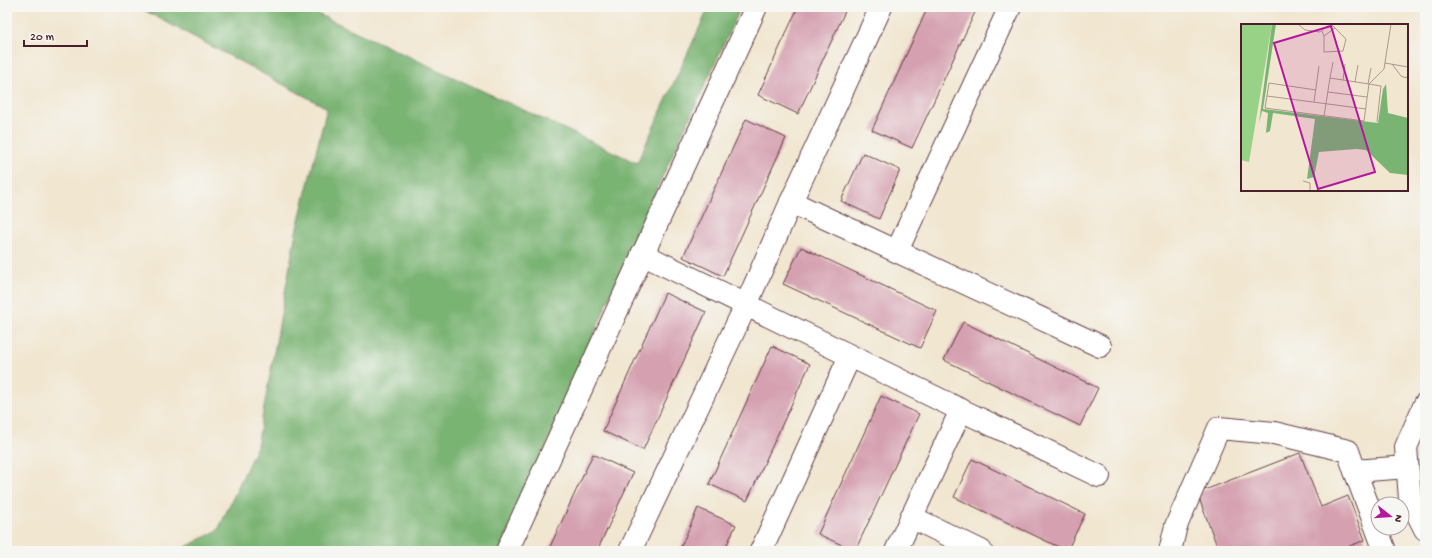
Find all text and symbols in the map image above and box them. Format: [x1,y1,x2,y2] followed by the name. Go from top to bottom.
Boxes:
[24,22,87,48] scale bar
[1241,24,1408,191] inset map
[30,31,55,45] text: 20 m
[1370,496,1410,536] north arrow
[1391,513,1404,524] text: N

